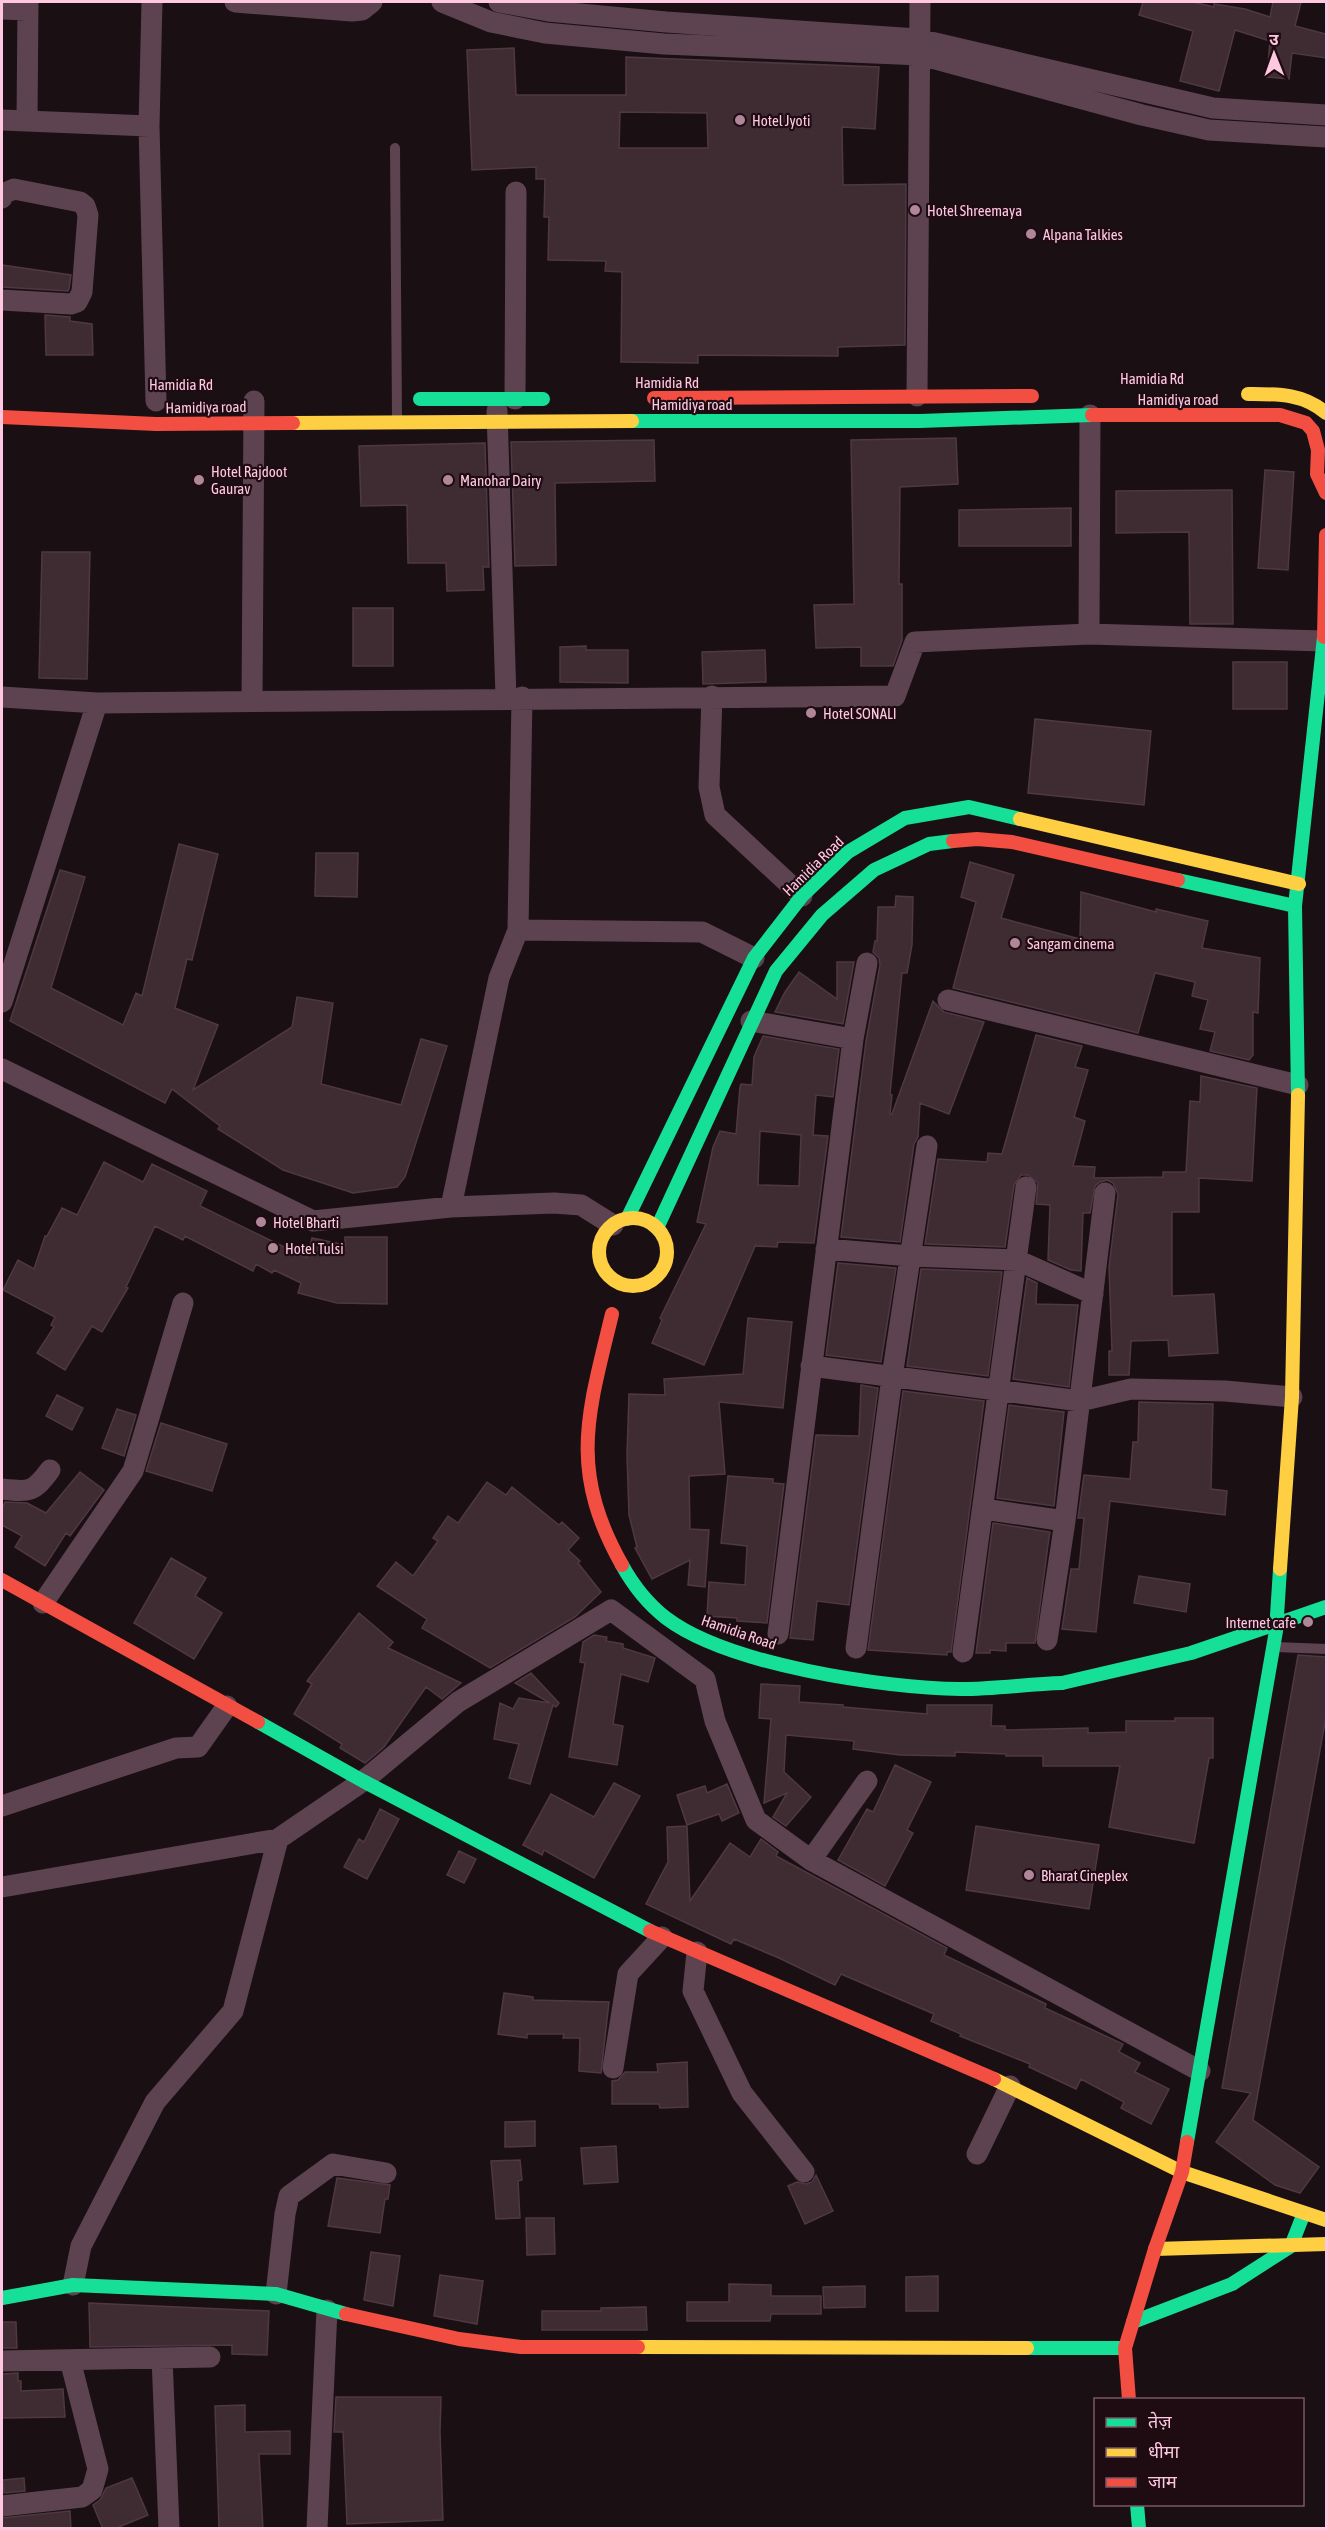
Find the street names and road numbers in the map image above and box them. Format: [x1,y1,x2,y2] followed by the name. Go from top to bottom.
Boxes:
[1120,370,1184,387] street label: Hamidia Rd
[635,374,699,391] street label: Hamidia Rd
[149,376,213,393] street label: Hamidia Rd
[1137,391,1219,408] street label: Hamidiya road
[651,396,733,413] street label: Hamidiya road
[165,398,247,416] street label: Hamidiya road
[779,833,847,899] street label: Hamidia Road
[699,1611,779,1653] street label: Hamidia Road

